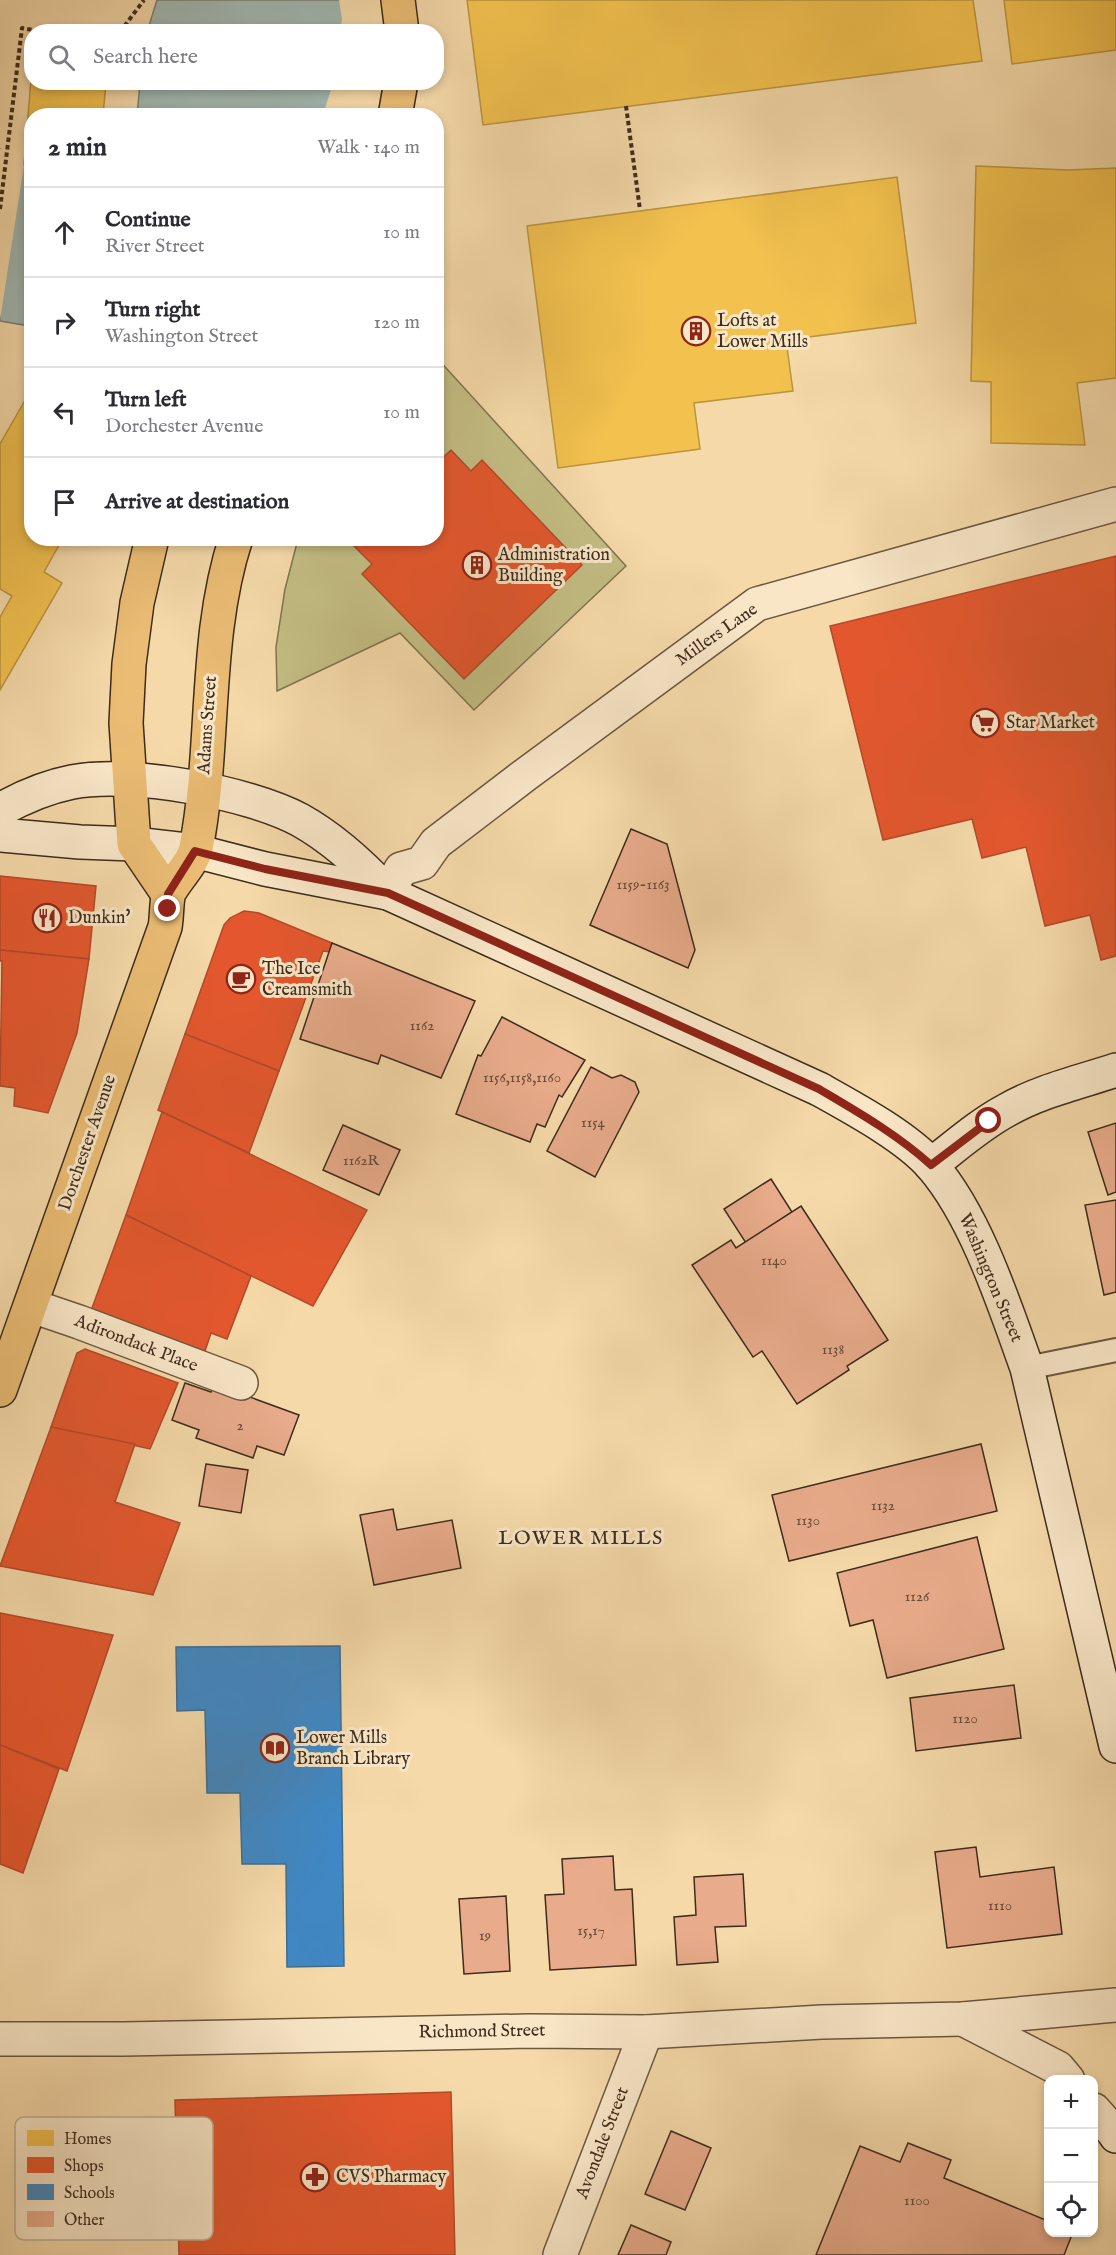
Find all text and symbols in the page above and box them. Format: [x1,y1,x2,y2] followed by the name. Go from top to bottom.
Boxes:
[24,24,444,90] search box
[45,41,78,74] icon: search
[93,43,198,71] text: Search here
[48,131,107,164] text: 2 min
[317,135,420,160] text: Walk · 140 m
[105,206,191,234] text: Continue
[48,216,81,249] icon: ahead
[383,220,420,245] text: 10 m
[105,234,205,259] text: River Street
[105,296,200,324] text: Turn right
[48,306,81,339] icon: right
[374,310,420,335] text: 120 m
[717,310,808,354] place label: Lofts at Lower Mills
[680,315,712,347] building icon: Lofts at Lower Mills
[105,324,258,349] text: Washington Street
[105,386,187,414] text: Turn left
[48,396,81,429] icon: left
[383,400,420,425] text: 10 m
[105,414,263,439] text: Dorchester Avenue
[48,486,81,519] icon: arrive
[105,488,289,516] text: Arrive at destination
[497,544,610,588] place label: Administration Building
[461,549,493,581] building icon: Administration Building
[671,598,763,672] street label: Millers Lane
[193,675,223,776] street label: Adams Street
[969,707,1001,739] supermarket icon: Star Market
[1006,712,1095,735] place label: Star Market
[616,875,670,894] house number: 1159-1163
[154,895,180,921] route end
[31,902,63,934] restaurant icon: Dunkin'
[68,907,130,930] place label: Dunkin'
[262,958,353,1002] place label: The Ice Creamsmith
[225,963,257,995] cafe icon: The Ice Creamsmith
[410,1016,434,1035] house number: 1162
[483,1068,561,1087] house number: 1156,1158,1160
[54,1072,122,1214] street label: Dorchester Avenue
[975,1107,1001,1133] route start
[581,1113,606,1132] house number: 1154
[343,1151,380,1170] house number: 1162R
[952,1210,1028,1346] street label: Washington Street
[761,1251,787,1270] house number: 1140
[70,1310,201,1378] street label: Adirondack Place
[822,1340,844,1359] house number: 1138
[236,1416,244,1435] house number: 2
[871,1496,895,1515] house number: 1132
[796,1511,820,1530] house number: 1130
[498,1526,664,1551] district label: LOWER MILLS
[905,1587,930,1606] house number: 1126
[952,1709,978,1728] house number: 1120
[296,1727,410,1771] place label: Lower Mills Branch Library
[259,1732,291,1764] library icon: Lower Mills Branch Library
[988,1896,1012,1915] house number: 1110
[577,1921,605,1940] house number: 15,17
[479,1926,491,1945] house number: 19
[418,2019,546,2045] street label: Richmond Street
[1044,2075,1098,2237] map controls
[1044,2075,1098,2129] button: +
[571,2084,635,2203] street label: Avondale Street
[15,2117,213,2240] legend
[1044,2129,1098,2183] button: −
[64,2130,112,2150] text: Homes
[64,2157,104,2177] text: Shops
[299,2161,331,2193] pharmacy icon: CVS Pharmacy
[336,2166,447,2189] place label: CVS Pharmacy
[1044,2183,1098,2237] button: locate
[64,2184,115,2204] text: Schools
[904,2191,930,2210] house number: 1100
[64,2211,105,2231] text: Other

